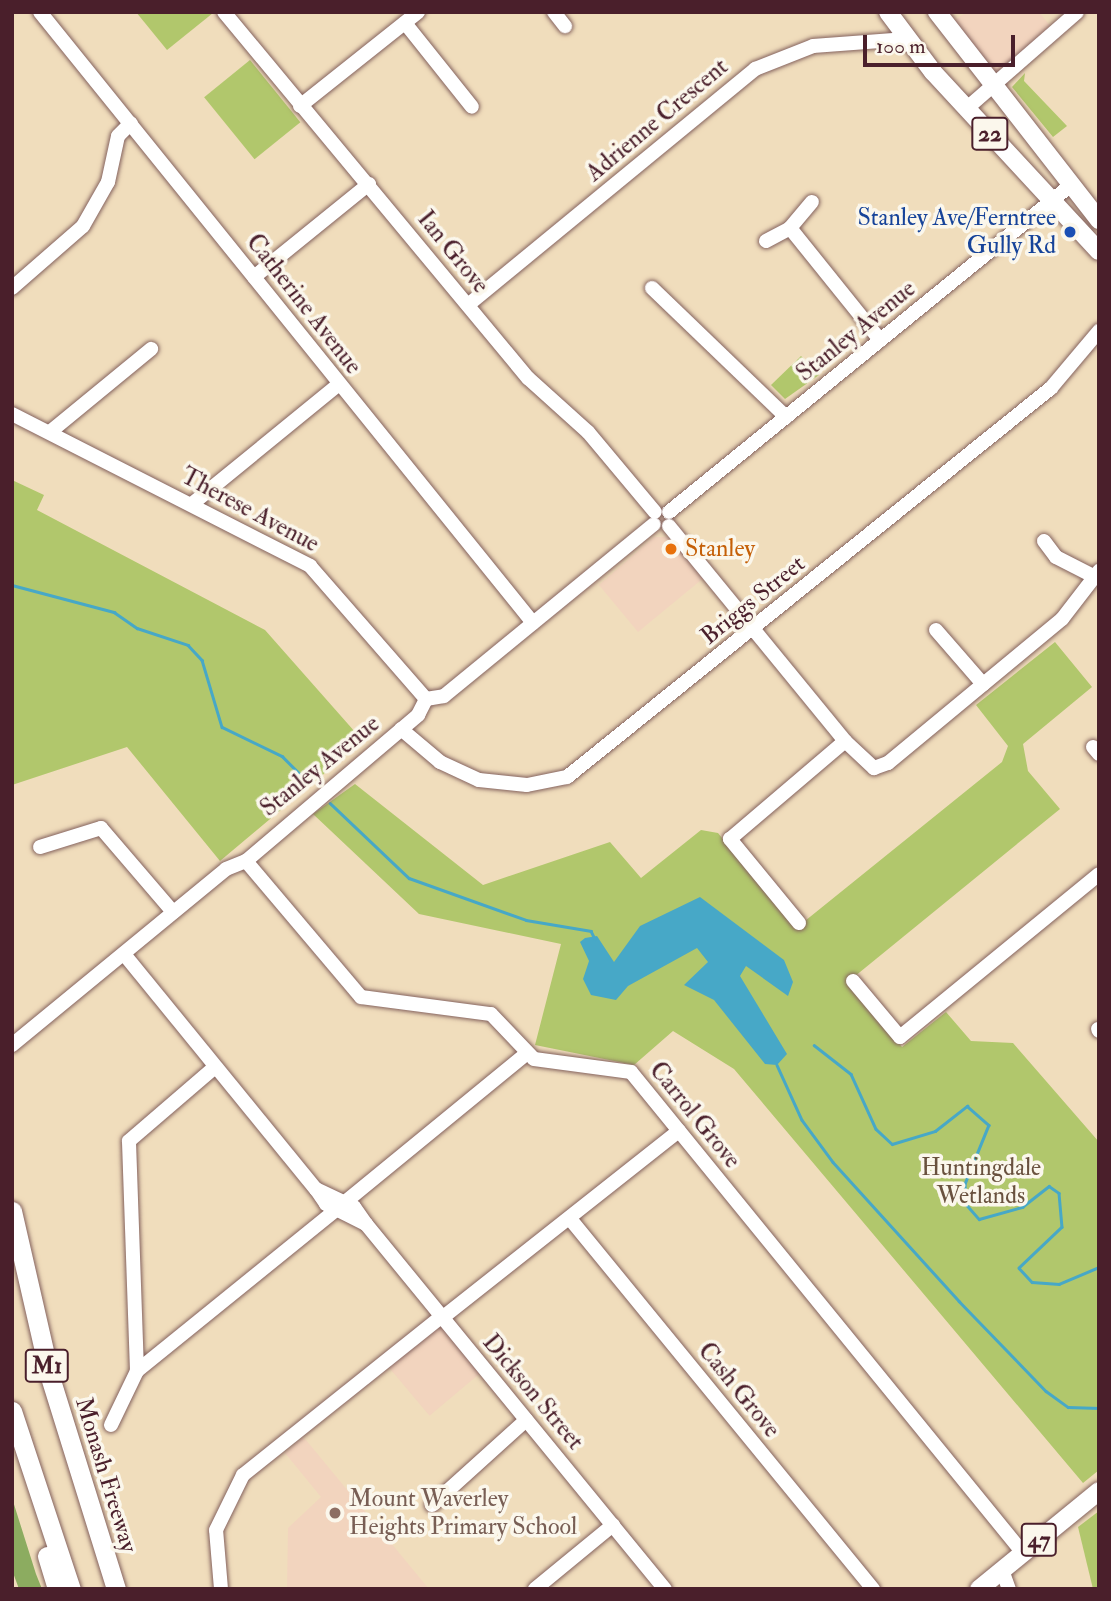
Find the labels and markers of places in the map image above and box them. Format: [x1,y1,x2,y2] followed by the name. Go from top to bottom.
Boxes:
[857,204,1056,260] place label: Stanley Ave/Ferntree Gully Rd
[1062,224,1078,240] marker: Stanley Ave/Ferntree Gully Rd
[685,535,755,563] place label: Stanley
[663,541,679,557] marker: Stanley
[349,1485,577,1541] place label: Mount Waverley Heights Primary School
[327,1505,343,1521] marker: Mount Waverley Heights Primary School

